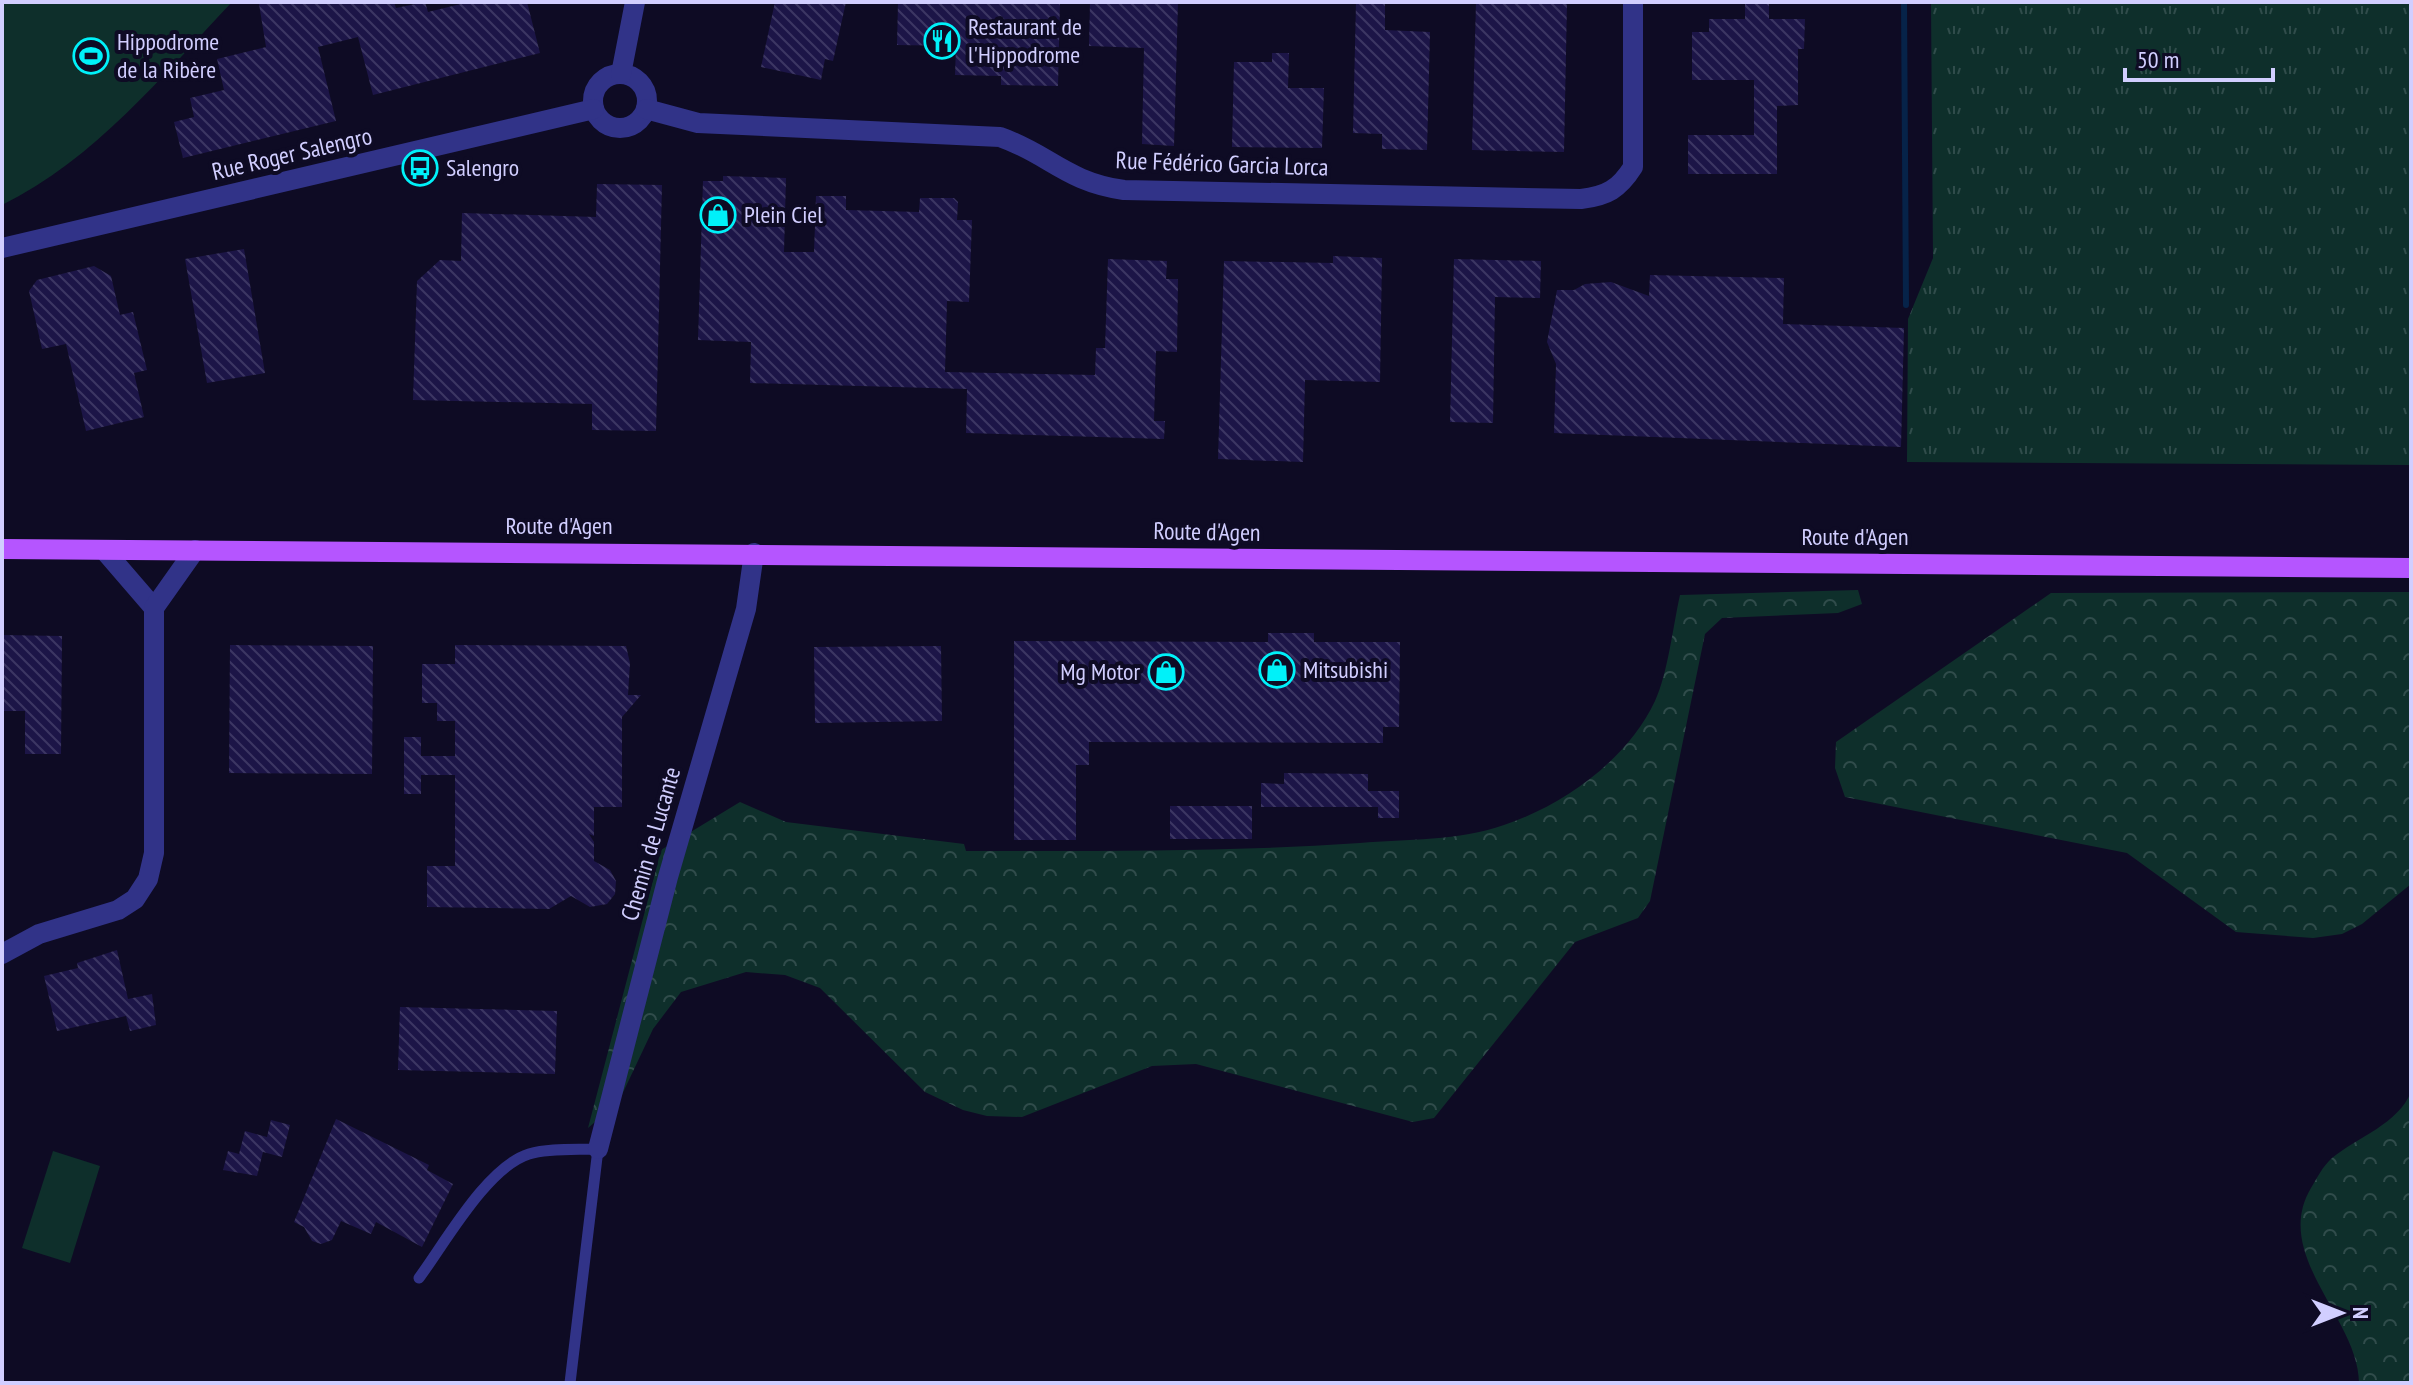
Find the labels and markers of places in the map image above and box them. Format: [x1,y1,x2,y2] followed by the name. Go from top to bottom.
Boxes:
[968,11,1082,70] place label: Restaurant de l'Hippodrome
[923,22,961,60] restaurant icon: Restaurant de l'Hippodrome
[117,26,219,85] place label: Hippodrome de la Ribère
[72,37,110,75] sports icon: Hippodrome de la Ribère
[401,149,439,187] bus stop icon: Salengro
[446,152,519,183] place label: Salengro
[699,196,737,234] shop icon: Plein Ciel
[744,199,823,230] place label: Plein Ciel
[1258,651,1296,689] shop icon: Mitsubishi
[1147,653,1185,691] shop icon: Mg Motor
[1303,654,1388,685] place label: Mitsubishi
[1060,656,1140,687] place label: Mg Motor

